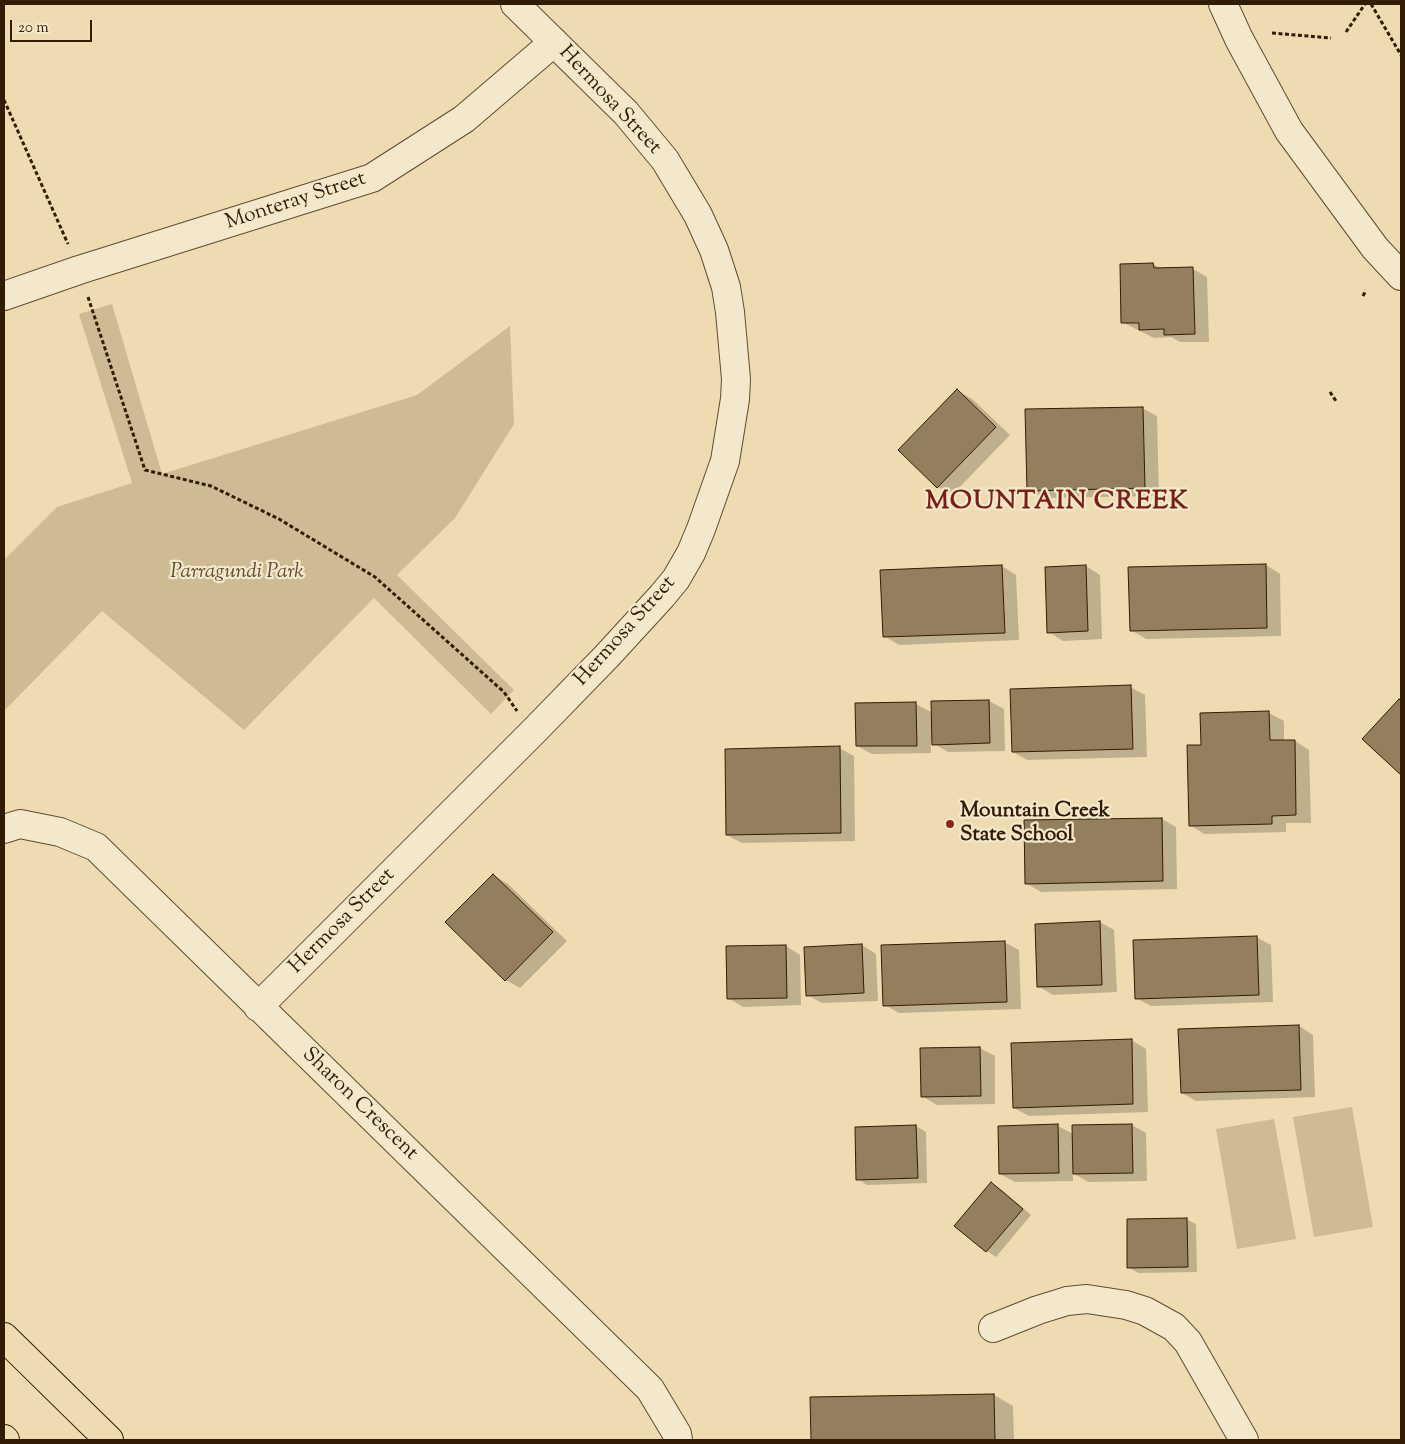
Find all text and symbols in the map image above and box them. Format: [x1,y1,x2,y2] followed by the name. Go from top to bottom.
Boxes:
[12,10,95,42] scale bar
[18,18,49,39] text: 20 m
[552,41,666,161] street label: Hermosa Street
[223,167,369,237] street label: Monteray Street
[924,488,1190,520] district label: MOUNTAIN CREEK
[170,560,304,586] park label: Parragundi Park
[570,572,682,692] street label: Hermosa Street
[960,799,1110,849] place label: Mountain Creek State School
[944,818,956,830] marker: Mountain Creek State School
[285,864,401,980] street label: Hermosa Street
[296,1043,422,1167] street label: Sharon Crescent

